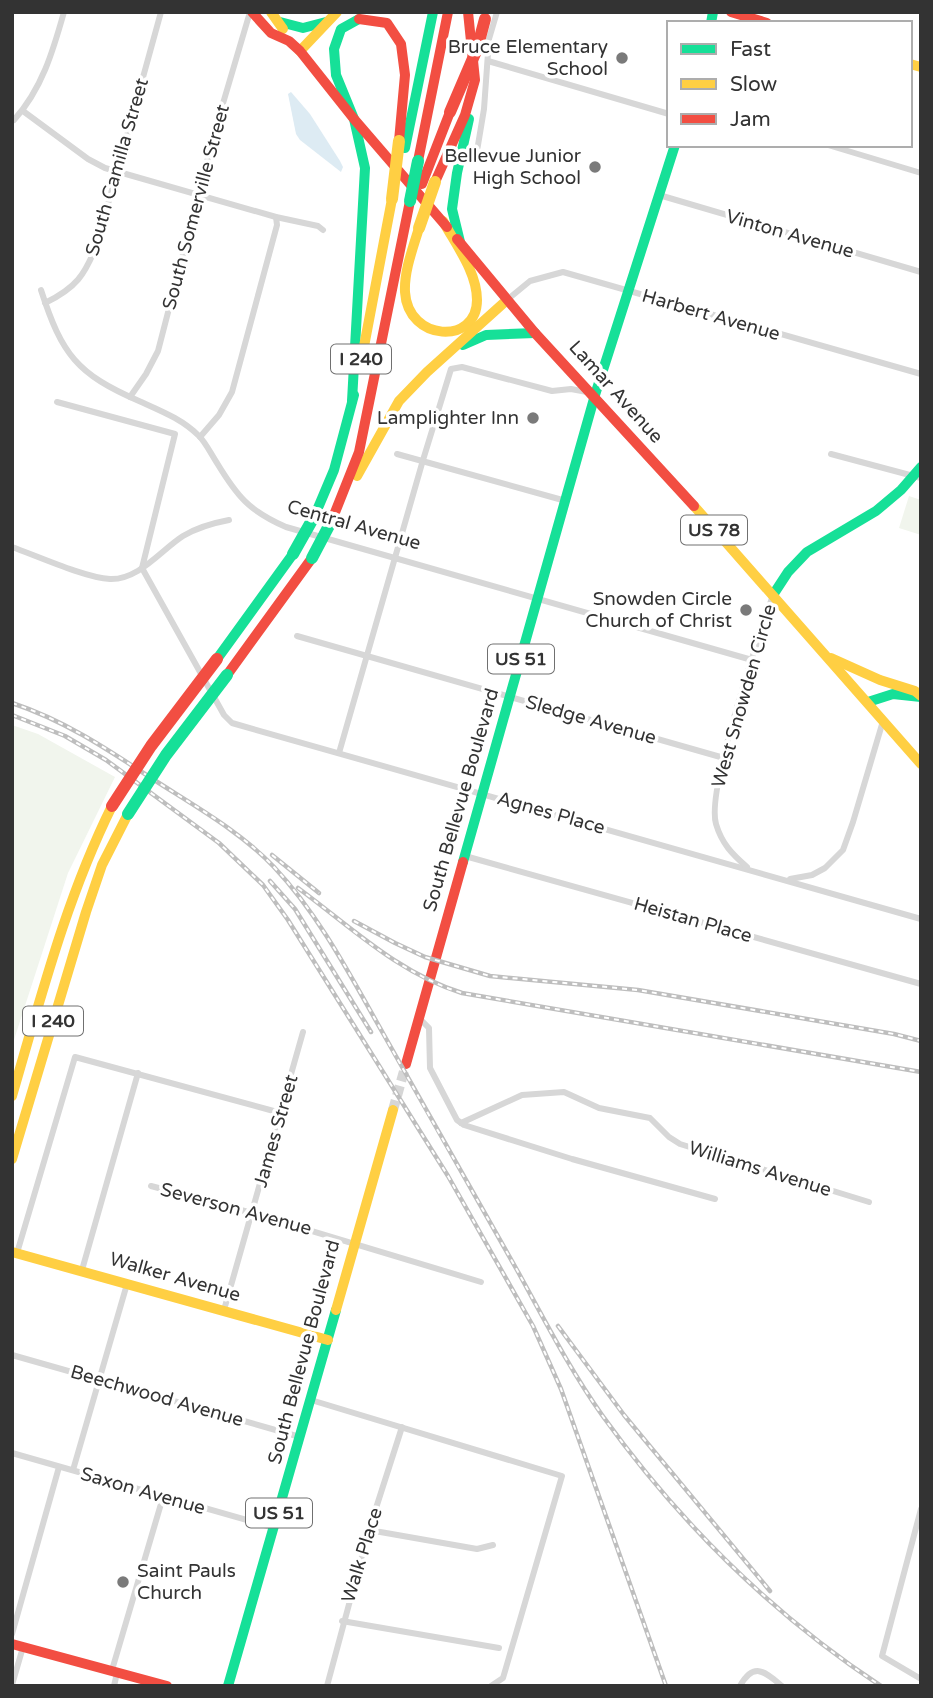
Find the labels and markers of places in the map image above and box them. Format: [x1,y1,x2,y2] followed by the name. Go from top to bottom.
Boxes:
[448,36,608,80] place label: Bruce Elementary School
[614,50,630,66] marker: Bruce Elementary School
[444,145,582,189] place label: Bellevue Junior High School
[587,159,603,175] marker: Bellevue Junior High School
[377,407,519,429] place label: Lamplighter Inn
[525,410,541,426] marker: Lamplighter Inn
[585,588,732,632] place label: Snowden Circle Church of Christ
[738,602,754,618] marker: Snowden Circle Church of Christ
[137,1560,236,1604] place label: Saint Pauls Church
[115,1574,131,1590] marker: Saint Pauls Church

